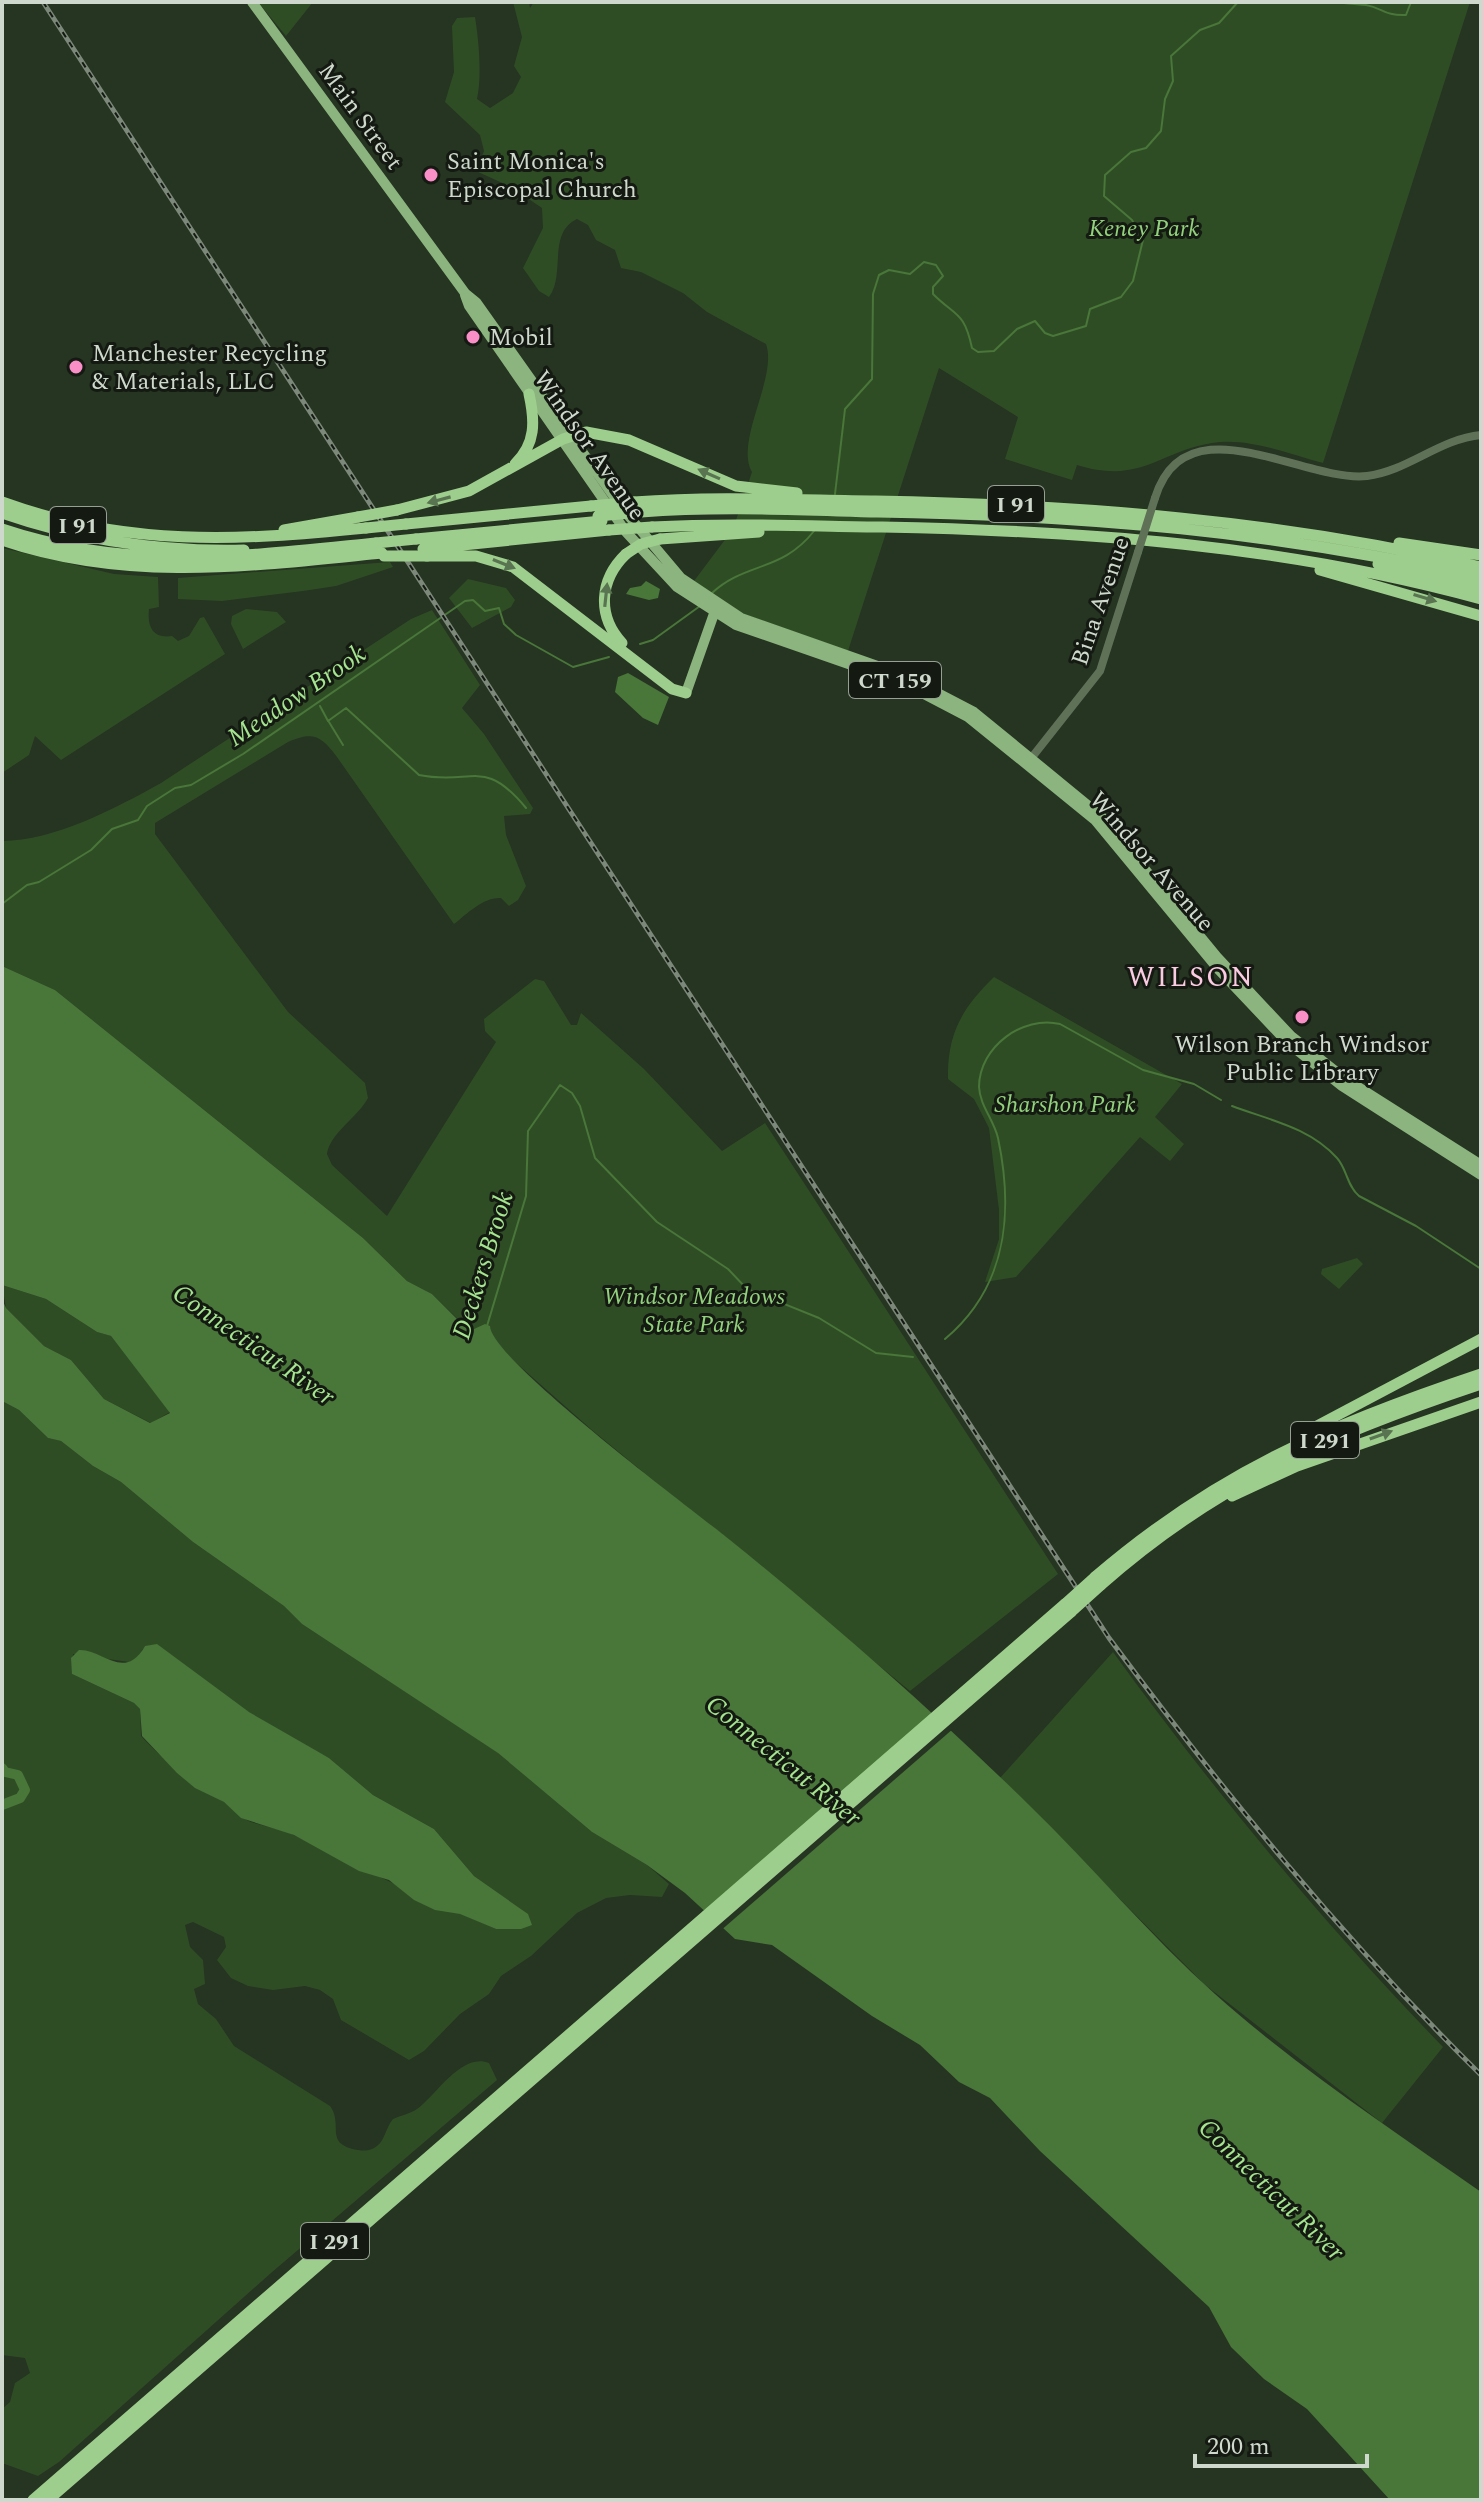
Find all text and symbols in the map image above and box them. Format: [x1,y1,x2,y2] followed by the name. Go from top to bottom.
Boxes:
[309,55,412,178] street label: Main Street
[447,144,637,208] place label: Saint Monica's Episcopal Church
[422,166,440,184] marker: Saint Monica's Episcopal Church
[1089,211,1199,247] park label: Keney Park
[489,320,553,356] place label: Mobil
[464,328,482,346] marker: Mobil
[92,336,327,400] place label: Manchester Recycling & Materials, LLC
[67,358,85,376] marker: Manchester Recycling & Materials, LLC
[524,363,654,528] street label: Windsor Avenue
[697,468,721,481] one-way arrow
[988,486,1044,522] road number: I 91
[427,494,451,507] one-way arrow
[50,507,106,543] road number: I 91
[1062,532,1140,671] street label: Bina Avenue
[492,558,516,571] one-way arrow
[600,582,613,607] one-way arrow
[1414,592,1438,605] one-way arrow
[219,634,374,757] water label: Meadow Brook
[849,662,941,698] road number: CT 159
[1080,783,1223,940] street label: Windsor Avenue
[1127,956,1255,999] district label: WILSON
[1293,1008,1311,1026] marker: Wilson Branch Windsor Public Library
[1175,1027,1429,1091] place label: Wilson Branch Windsor Public Library
[994,1087,1136,1123] park label: Sharshon Park
[442,1186,524,1344] water label: Deckers Brook
[164,1274,344,1417] water label: Connecticut River
[603,1279,785,1343] park label: Windsor Meadows State Park
[1291,1422,1359,1458] road number: I 291
[1369,1428,1393,1441] one-way arrow
[697,1685,871,1837] water label: Connecticut River
[1189,2109,1355,2271] water label: Connecticut River
[301,2223,369,2259] road number: I 291
[1195,2418,1367,2468] scale bar
[1207,2429,1270,2465] text: 200 m

